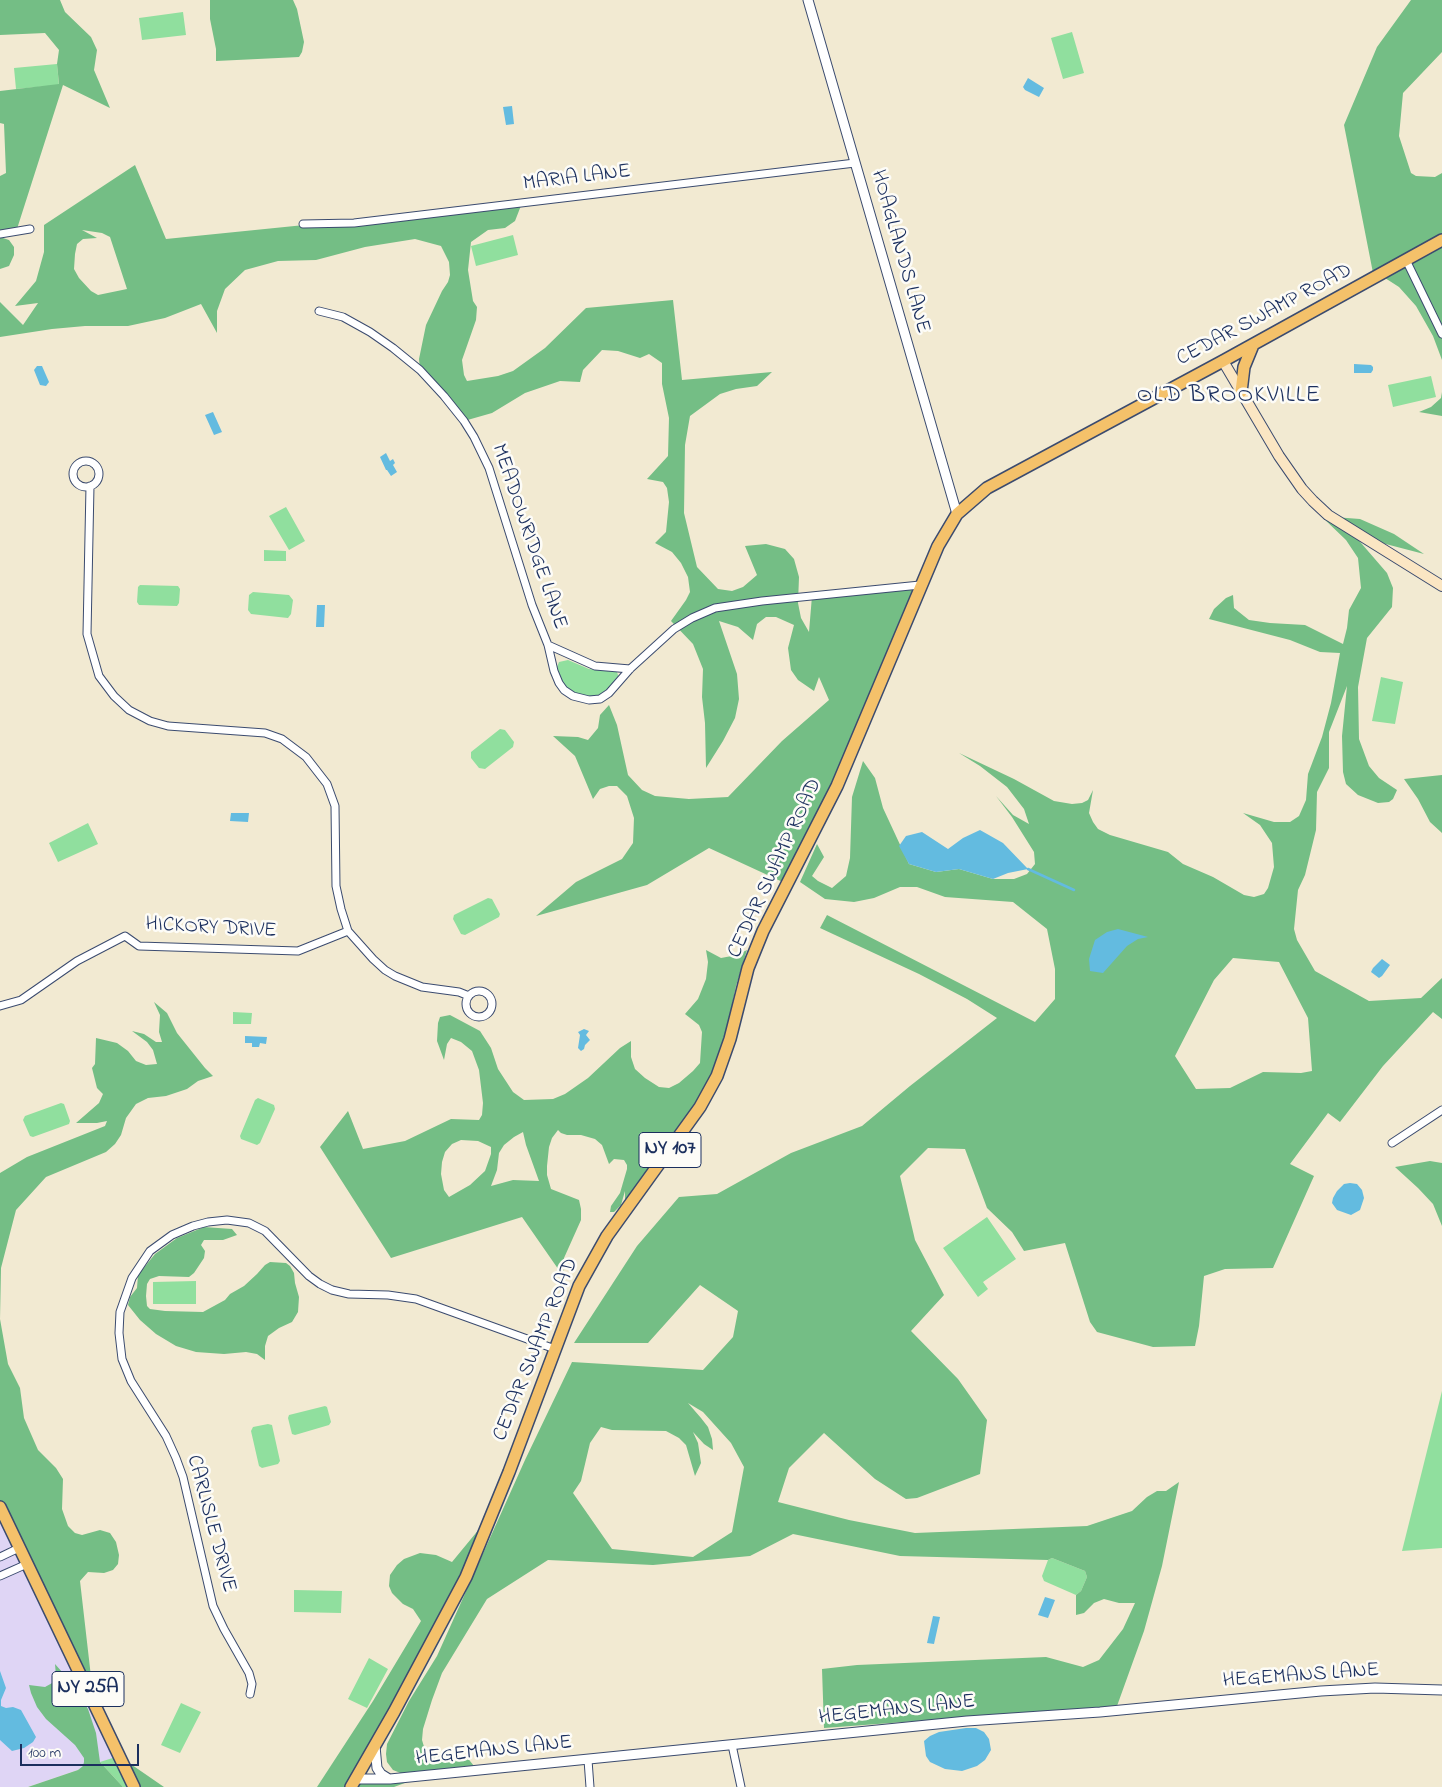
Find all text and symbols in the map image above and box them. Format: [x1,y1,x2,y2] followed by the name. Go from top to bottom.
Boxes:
[522,160,632,198] street label: MARIA LANE
[864,167,934,337] street label: HOAGLANDS LANE
[1173,259,1357,373] street label: CEDAR SWAMP ROAD
[1135,383,1323,411] district label: OLD BROOKVILLE
[484,441,572,633] street label: MEADOWRIDGE LANE
[723,775,829,963] street label: CEDAR SWAMP ROAD
[145,913,277,945] street label: HICKORY DRIVE
[639,1132,701,1168] road number: NY 107
[489,1255,585,1445] street label: CEDAR SWAMP ROAD
[180,1452,240,1596] street label: CARLISLE DRIVE
[1222,1659,1380,1695] street label: HEGEMANS LANE
[52,1672,124,1706] road number: NY 25A
[818,1690,976,1732] street label: HEGEMANS LANE
[415,1731,573,1773] street label: HEGEMANS LANE
[22,1734,141,1766] scale bar
[28,1742,61,1764] text: 100 m

